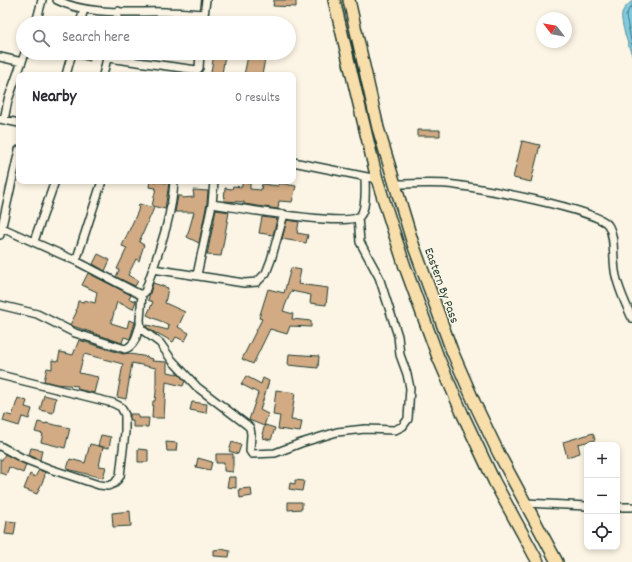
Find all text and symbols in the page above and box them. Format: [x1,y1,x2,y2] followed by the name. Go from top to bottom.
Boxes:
[536,12,572,48] north arrow
[16,16,296,60] search box
[30,27,52,49] icon: search
[62,27,130,49] text: Search here
[32,86,76,110] text: Nearby
[235,89,280,108] text: 0 results
[418,245,463,326] street label: Eastern By Pass
[584,442,620,550] map controls
[584,442,620,478] button: +
[584,478,620,514] button: −
[584,514,620,550] button: locate

